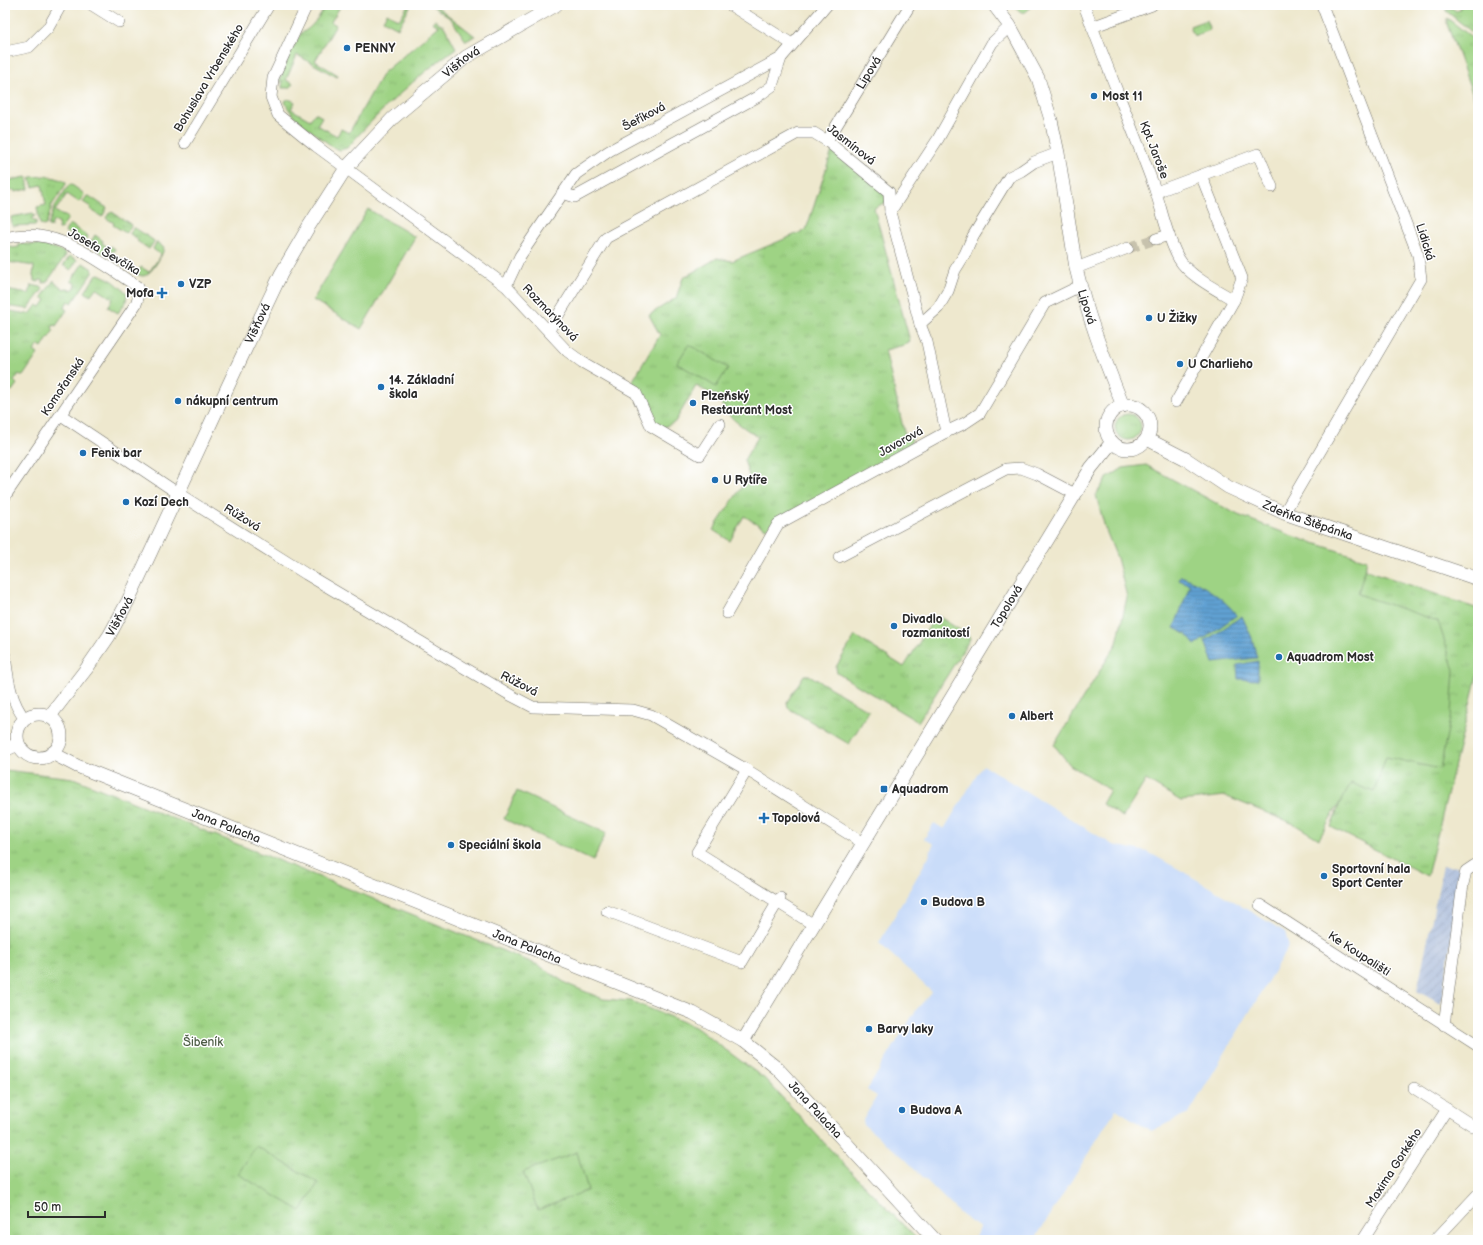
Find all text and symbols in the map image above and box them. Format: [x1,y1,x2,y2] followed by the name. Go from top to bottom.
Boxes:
[171,21,247,135] street label: Bohuslava Vrbenského
[355,41,396,56] place label: PENNY
[342,43,352,53] marker: PENNY
[439,43,483,81] street label: Višňová
[853,53,885,92] street label: Lipová
[1102,89,1142,104] place label: Most 11
[1089,91,1099,101] marker: Most 11
[619,98,668,135] street label: Šeříková
[1136,119,1172,181] street label: Kpt. Jaroše
[824,121,878,169] street label: Jasmínová
[1412,222,1438,263] street label: Lidická
[65,224,144,279] street label: Josefa Ševčíka
[189,277,212,292] place label: VZP
[176,279,186,289] marker: VZP
[519,281,581,345] street label: Rozmarýnová
[126,286,154,301] place label: Mofa
[157,288,167,298] marker: Mofa
[1074,288,1099,327] street label: Lipová
[242,301,274,346] street label: Višňová
[1157,309,1198,326] place label: U Žižky
[1144,313,1154,323] marker: U Žižky
[38,355,88,419] street label: Komořanská
[1188,357,1253,372] place label: U Charlieho
[1175,359,1185,369] marker: U Charlieho
[389,373,455,402] place label: 14. Základní škola
[376,382,386,392] marker: 14. Základní škola
[701,389,792,418] place label: Plzeňský Restaurant Most
[186,394,278,409] place label: nákupní centrum
[173,396,183,406] marker: nákupní centrum
[688,398,698,408] marker: Plzeňský Restaurant Most
[876,424,926,460] street label: Javorová
[91,446,142,461] place label: Fenix bar
[78,448,88,458] marker: Fenix bar
[723,473,767,488] place label: U Rytíře
[710,475,720,485] marker: U Rytíře
[134,495,189,510] place label: Kozí Dech
[1260,496,1355,543] street label: Zdeňka Štěpánka
[121,497,131,507] marker: Kozí Dech
[221,501,263,535] street label: Růžová
[988,582,1026,631] street label: Topolová
[103,594,137,639] street label: Višňová
[902,612,970,641] place label: Divadlo rozmanitostí
[889,621,899,631] marker: Divadlo rozmanitostí
[1286,650,1374,665] place label: Aquadrom Most
[1274,652,1284,662] marker: Aquadrom Most
[498,668,541,700] street label: Růžová
[1019,709,1053,724] place label: Albert
[1007,711,1017,721] marker: Albert
[891,782,948,797] place label: Aquadrom
[879,784,889,794] marker: Aquadrom
[190,805,263,846] street label: Jana Palacha
[772,811,820,826] place label: Topolová
[759,813,769,823] marker: Topolová
[459,838,541,853] place label: Speciální škola
[446,840,456,850] marker: Speciální škola
[1332,862,1411,891] place label: Sportovní hala Sport Center
[1319,871,1329,881] marker: Sportovní hala Sport Center
[932,895,985,910] place label: Budova B
[919,897,929,907] marker: Budova B
[490,926,564,967] street label: Jana Palacha
[1325,928,1393,980] street label: Ke Koupališti
[877,1022,934,1037] place label: Barvy laky
[864,1024,874,1034] marker: Barvy laky
[183,1034,223,1050] park label: Šibeník
[785,1078,845,1142] street label: Jana Palacha
[910,1103,962,1118] place label: Budova A
[897,1105,907,1115] marker: Budova A
[1363,1125,1425,1211] street label: Maxima Gorkého
[28,1193,105,1219] scale bar
[34,1200,61,1215] text: 50 m

